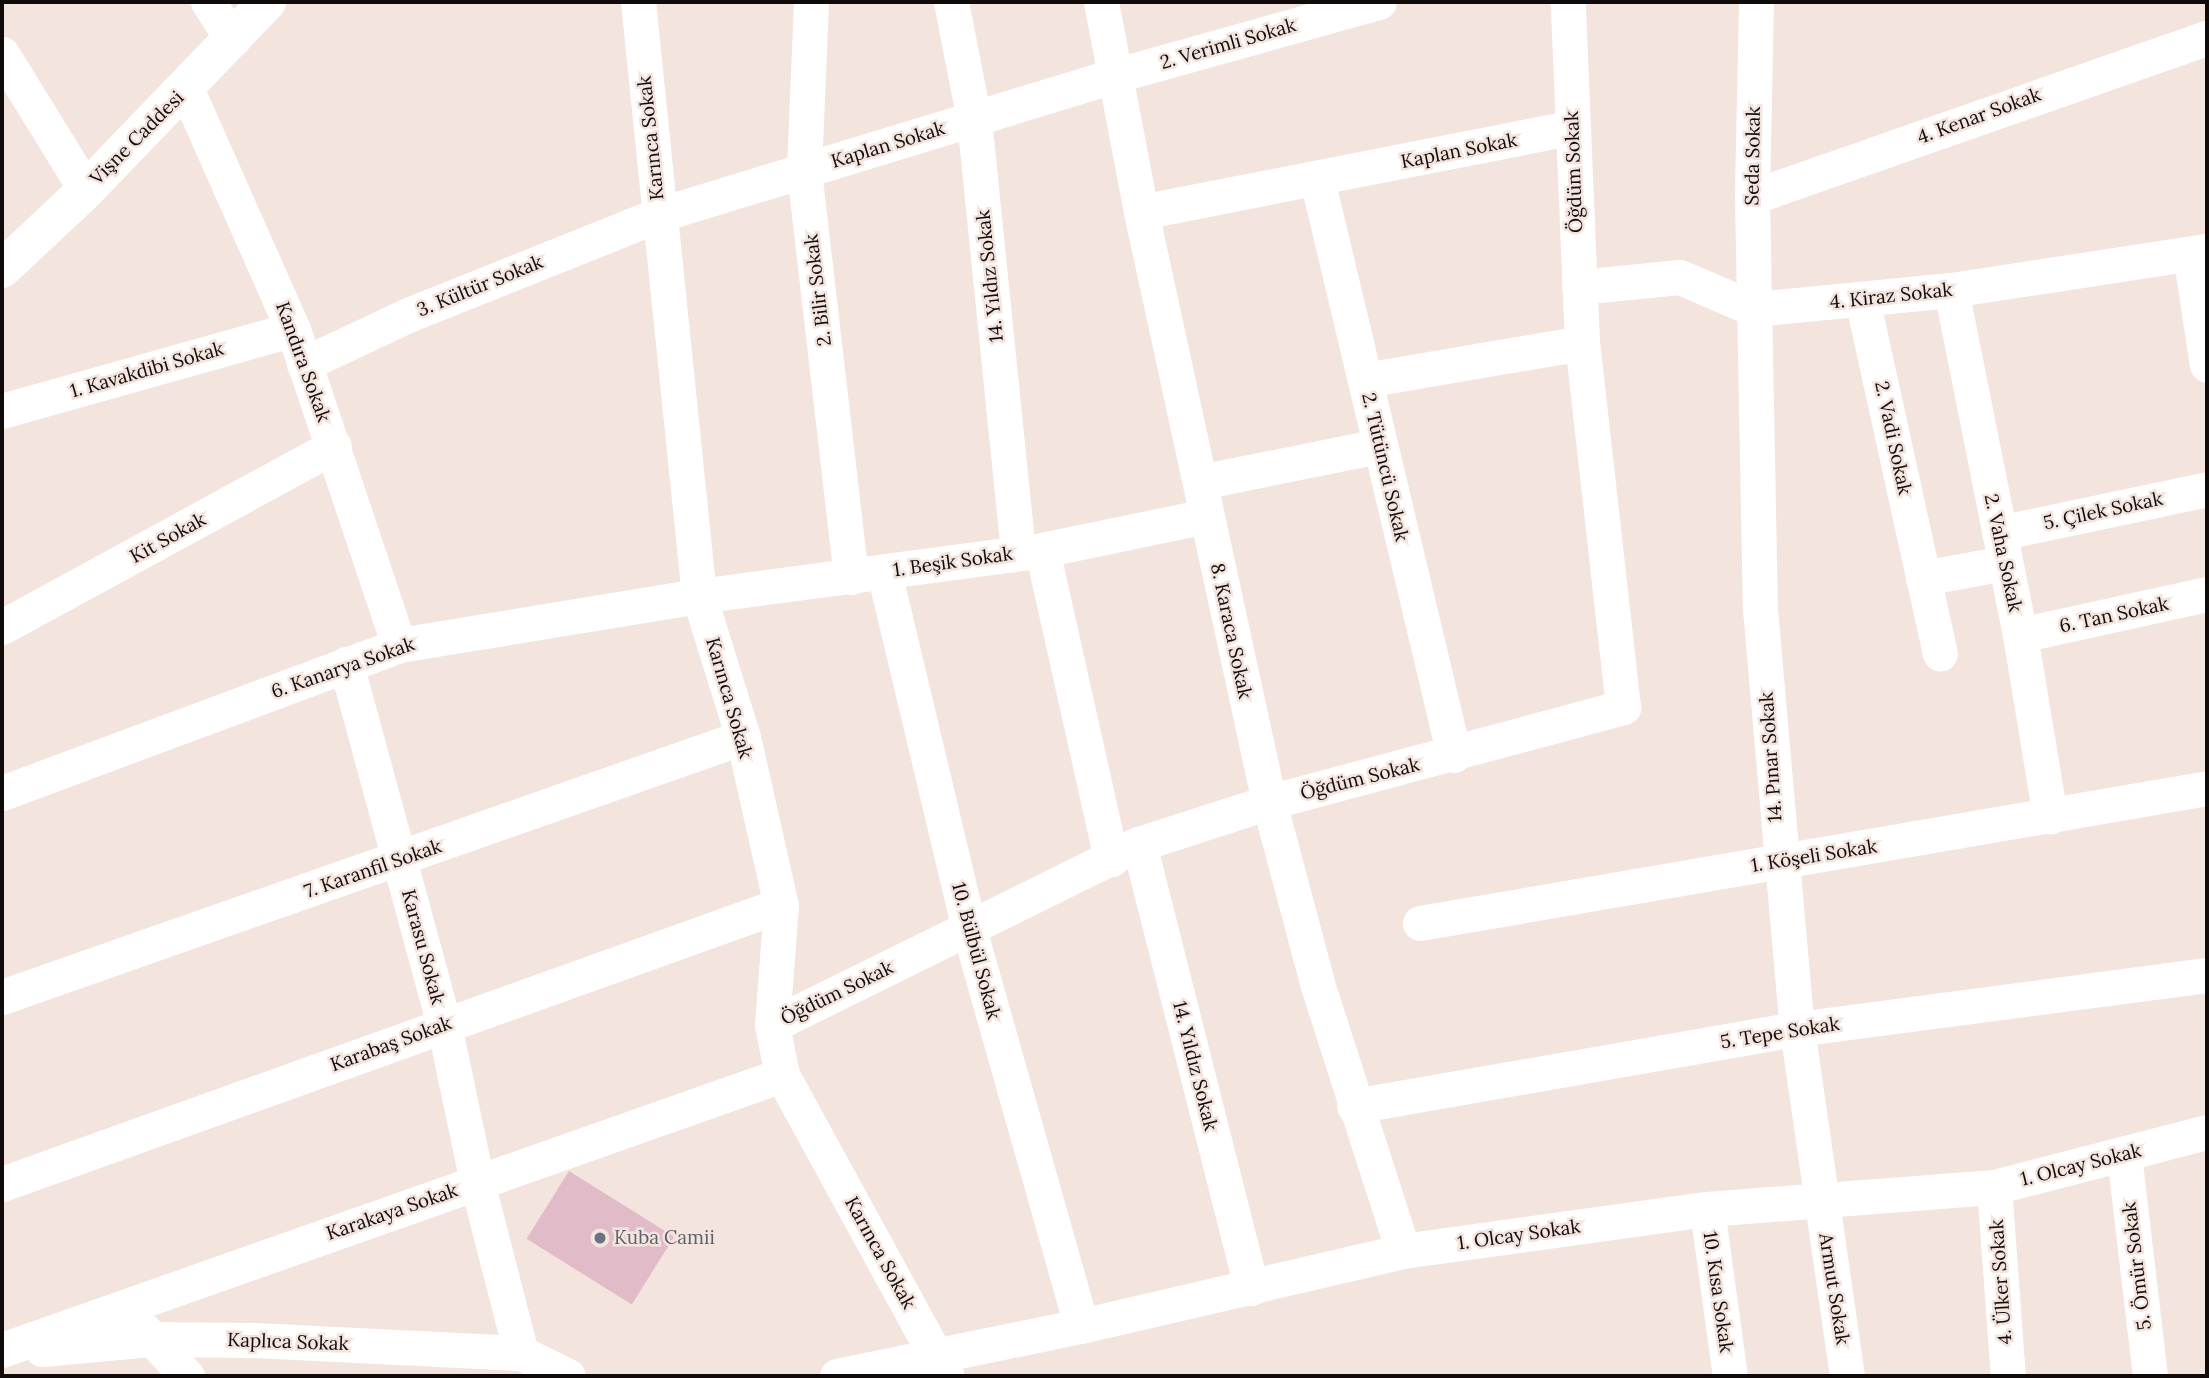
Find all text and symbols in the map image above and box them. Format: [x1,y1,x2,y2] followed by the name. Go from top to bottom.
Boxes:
[1158,14,1298,74] street label: 2. Verimli Sokak
[633,75,669,201] street label: Karınca Sokak
[1914,83,2044,149] street label: 4. Kenar Sokak
[85,86,189,190] street label: Vişne Caddesi
[1741,106,1765,206] street label: Seda Sokak
[1560,111,1588,233] street label: Öğdüm Sokak
[828,117,948,173] street label: Kaplan Sokak
[1399,129,1519,173] street label: Kaplan Sokak
[972,209,1008,343] street label: 14. Yıldız Sokak
[800,233,836,347] street label: 2. Bilir Sokak
[414,250,546,322] street label: 3. Kültür Sokak
[1829,278,1953,314] street label: 4. Kiraz Sokak
[271,299,335,425] street label: Kandıra Sokak
[68,337,226,403] street label: 1. Kavakdibi Sokak
[1870,379,1916,497] street label: 2. Vadi Sokak
[1357,390,1413,544] street label: 2. Tütüncü Sokak
[2041,487,2165,535] street label: 5. Çilek Sokak
[1979,492,2027,614] street label: 2. Vaha Sokak
[126,508,210,568] street label: Kit Sokak
[892,542,1014,582] street label: 1. Beşik Sokak
[1206,561,1256,701] street label: 8. Karaca Sokak
[2057,592,2171,638] street label: 6. Tan Sokak
[268,633,418,703] street label: 6. Kanarya Sokak
[701,635,757,761] street label: Karınca Sokak
[1755,691,1787,823] street label: 14. Pınar Sokak
[1298,753,1422,805] street label: Öğdüm Sokak
[301,835,445,903] street label: 7. Karanfil Sokak
[1749,835,1879,877] street label: 1. Köşeli Sokak
[947,880,1005,1022] street label: 10. Bülbül Sokak
[397,887,449,1007] street label: Karasu Sokak
[777,956,897,1030] street label: Öğdüm Sokak
[1168,999,1222,1133] street label: 14. Yıldız Sokak
[327,1011,455,1077] street label: Karabaş Sokak
[1719,1012,1841,1054] street label: 5. Tepe Sokak
[2018,1139,2144,1191] street label: 1. Olcay Sokak
[323,1179,461,1245] street label: Karakaya Sokak
[840,1193,920,1313] street label: Karınca Sokak
[2118,1201,2156,1331] street label: 5. Ömür Sokak
[1456,1215,1582,1255] street label: 1. Olcay Sokak
[1985,1219,2017,1345] street label: 4. Ülker Sokak
[614,1227,715,1249] place label: Kuba Camii
[592,1230,608,1246] marker: Kuba Camii
[1698,1230,1738,1354] street label: 10. Kısa Sokak
[1814,1231,1854,1347] street label: Armut Sokak
[227,1328,349,1356] street label: Kaplıca Sokak

